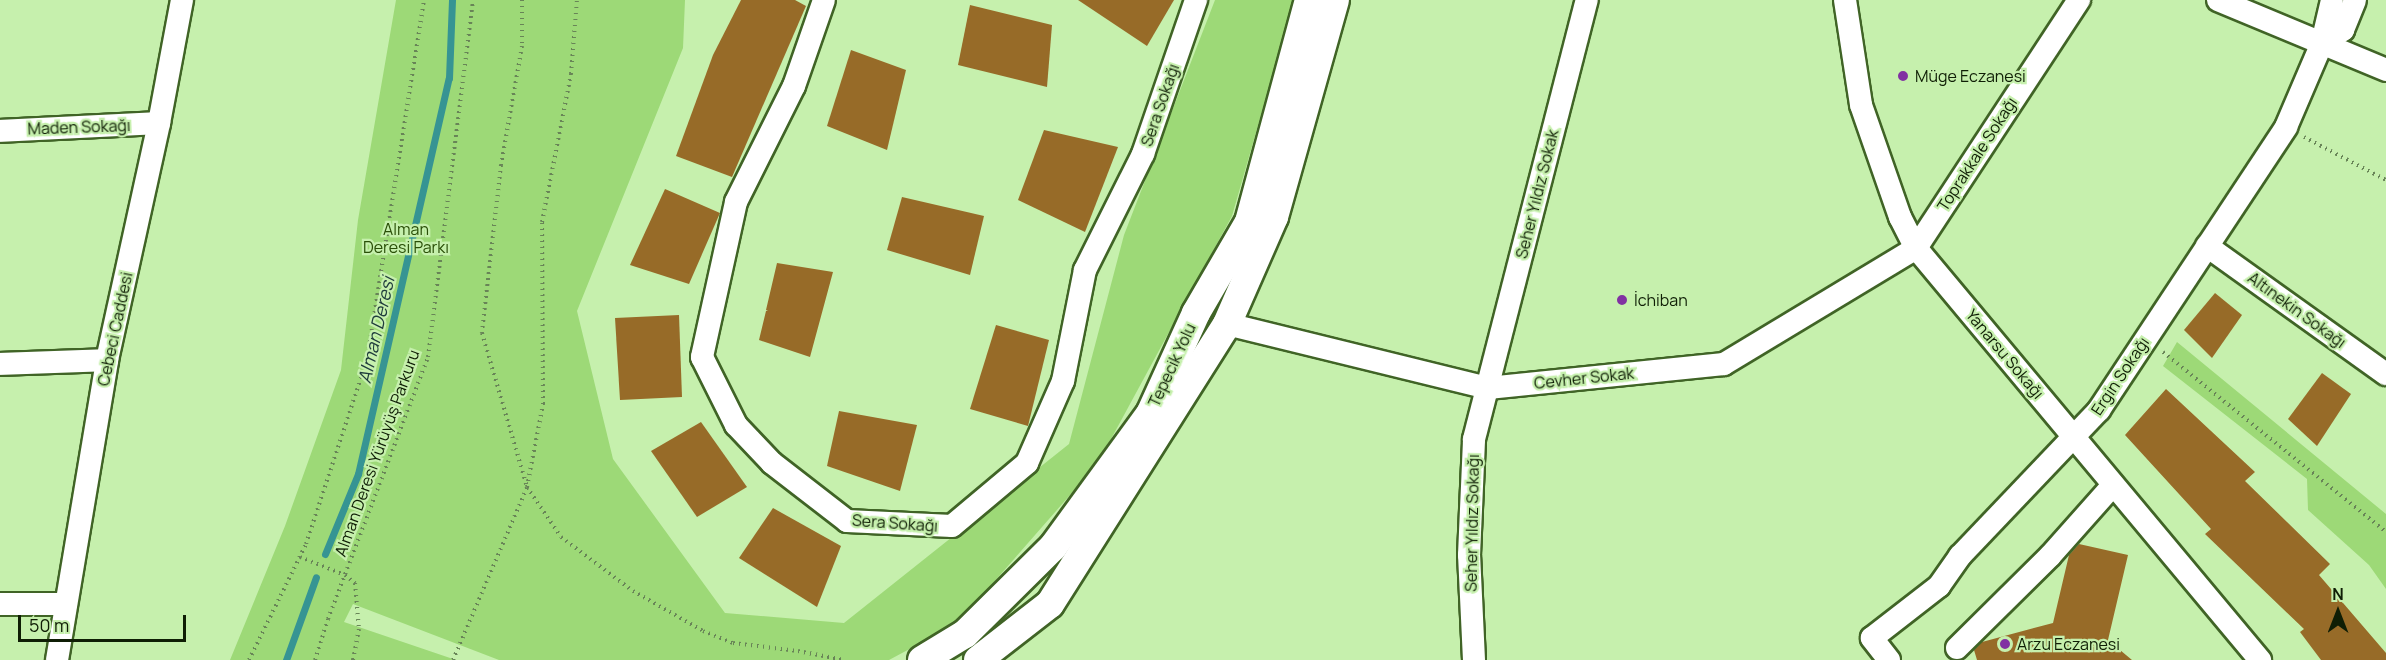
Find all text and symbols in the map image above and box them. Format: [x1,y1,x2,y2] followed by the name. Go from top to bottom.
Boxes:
[1137,61,1183,149] street label: Sera Sokağı
[1915,66,2026,86] place label: Müge Eczanesi
[1896,69,1910,83] marker: Müge Eczanesi
[1933,93,2021,215] street label: Toprakkale Sokağı
[27,116,131,138] street label: Maden Sokağı
[1512,127,1562,261] street label: Seher Yıldız Sokak
[363,219,449,257] park label: Alman Deresi Parkı
[2244,268,2350,352] street label: Altınekin Sokağı
[94,270,136,388] street label: Cebeci Caddesi
[353,275,399,385] water label: Alman Deresi
[1634,290,1688,310] place label: İchiban
[1615,293,1629,307] marker: İchiban
[1962,305,2048,403] street label: Yanarsu Sokağı
[1144,320,1200,410] street label: Tepecik Yolu
[2087,333,2153,419] street label: Ergin Sokağı
[331,347,423,559] street label: Alman Deresi Yürüyüş Parkuru
[1533,363,1635,393] street label: Cevher Sokak
[1461,454,1483,592] street label: Seher Yıldız Sokağı
[851,510,939,536] street label: Sera Sokağı
[2308,582,2368,642] north arrow
[2332,583,2344,605] text: N
[21,603,189,641] scale bar
[29,613,69,637] text: 50 m
[2017,634,2120,654] place label: Arzu Eczanesi
[1998,637,2012,651] marker: Arzu Eczanesi

